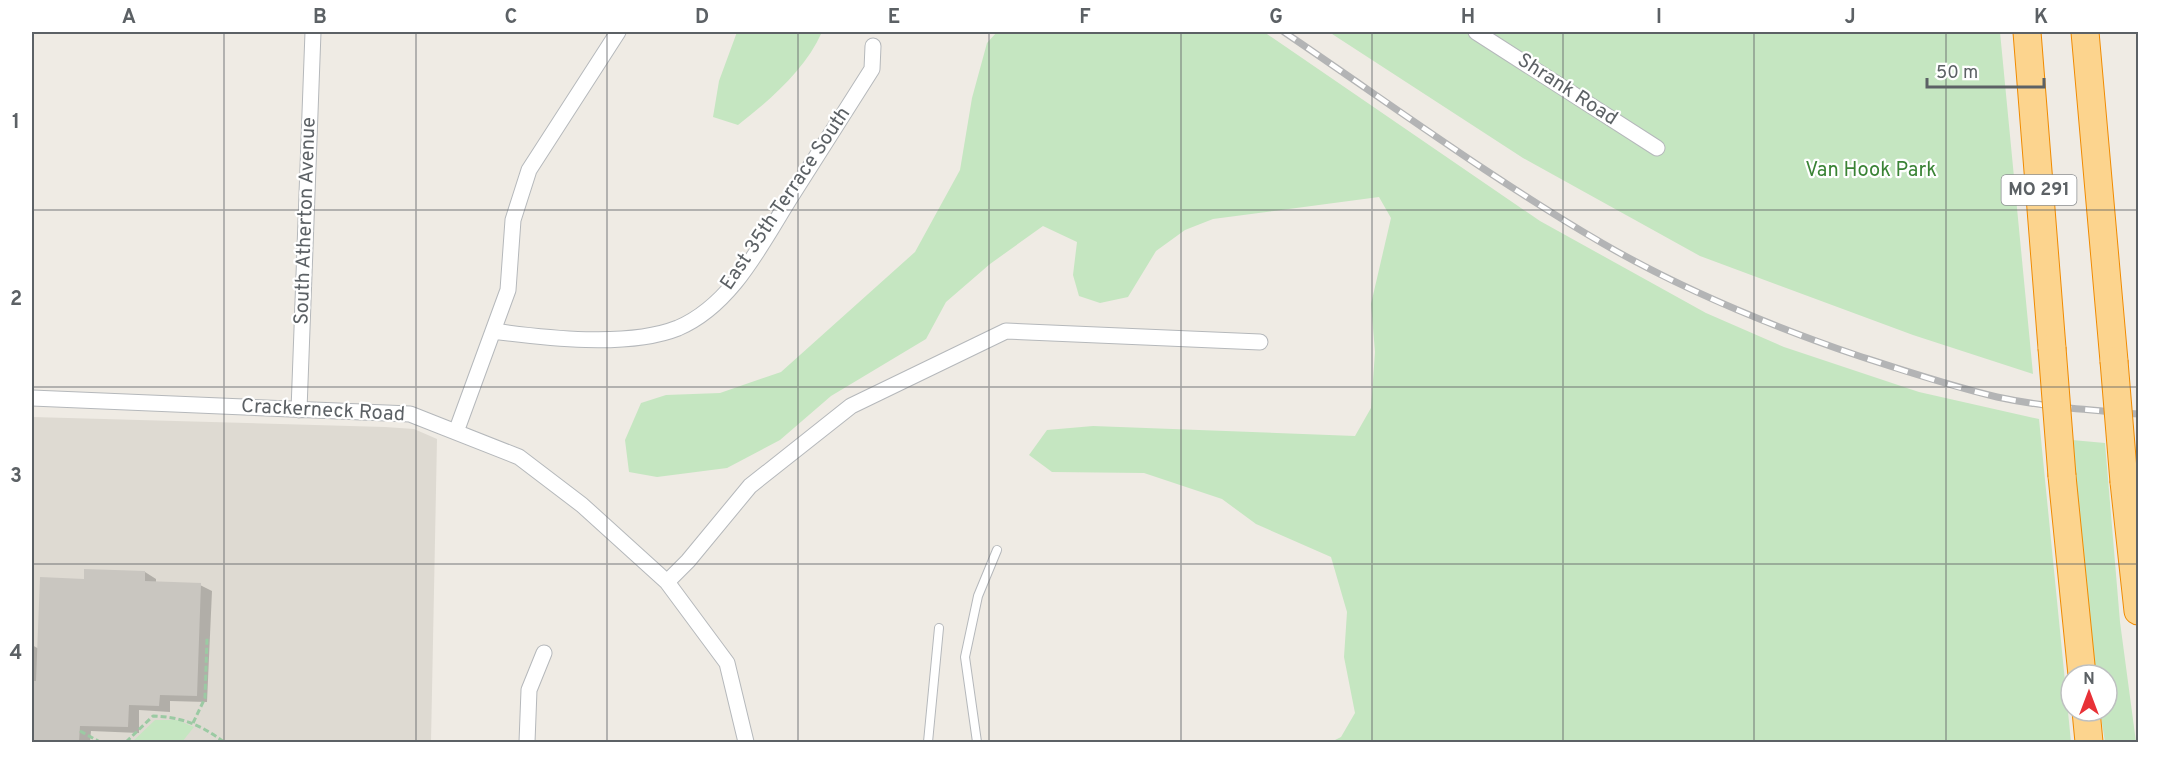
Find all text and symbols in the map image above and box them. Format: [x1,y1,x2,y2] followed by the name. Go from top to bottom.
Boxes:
[122,5,136,31] text: A
[313,5,327,31] text: B
[505,5,517,31] text: C
[695,5,709,31] text: D
[888,5,900,31] text: E
[1079,5,1091,31] text: F
[1269,5,1283,31] text: G
[1461,5,1475,31] text: H
[1656,5,1662,31] text: I
[1844,5,1856,31] text: J
[2034,5,2048,31] text: K
[1512,48,1622,132] street label: Shrank Road
[1927,51,2044,89] scale bar
[1936,62,1978,85] text: 50 m
[715,102,857,296] street label: East 35th Terrace South
[12,110,20,136] text: 1
[289,117,323,325] street label: South Atherton Avenue
[1805,158,1937,184] park label: Van Hook Park
[2002,175,2076,205] road number: MO 291
[10,287,22,313] text: 2
[240,394,406,428] street label: Crackerneck Road
[10,464,22,490] text: 3
[10,641,22,667] text: 4
[2059,663,2119,723] north arrow
[2083,670,2095,690] text: N

